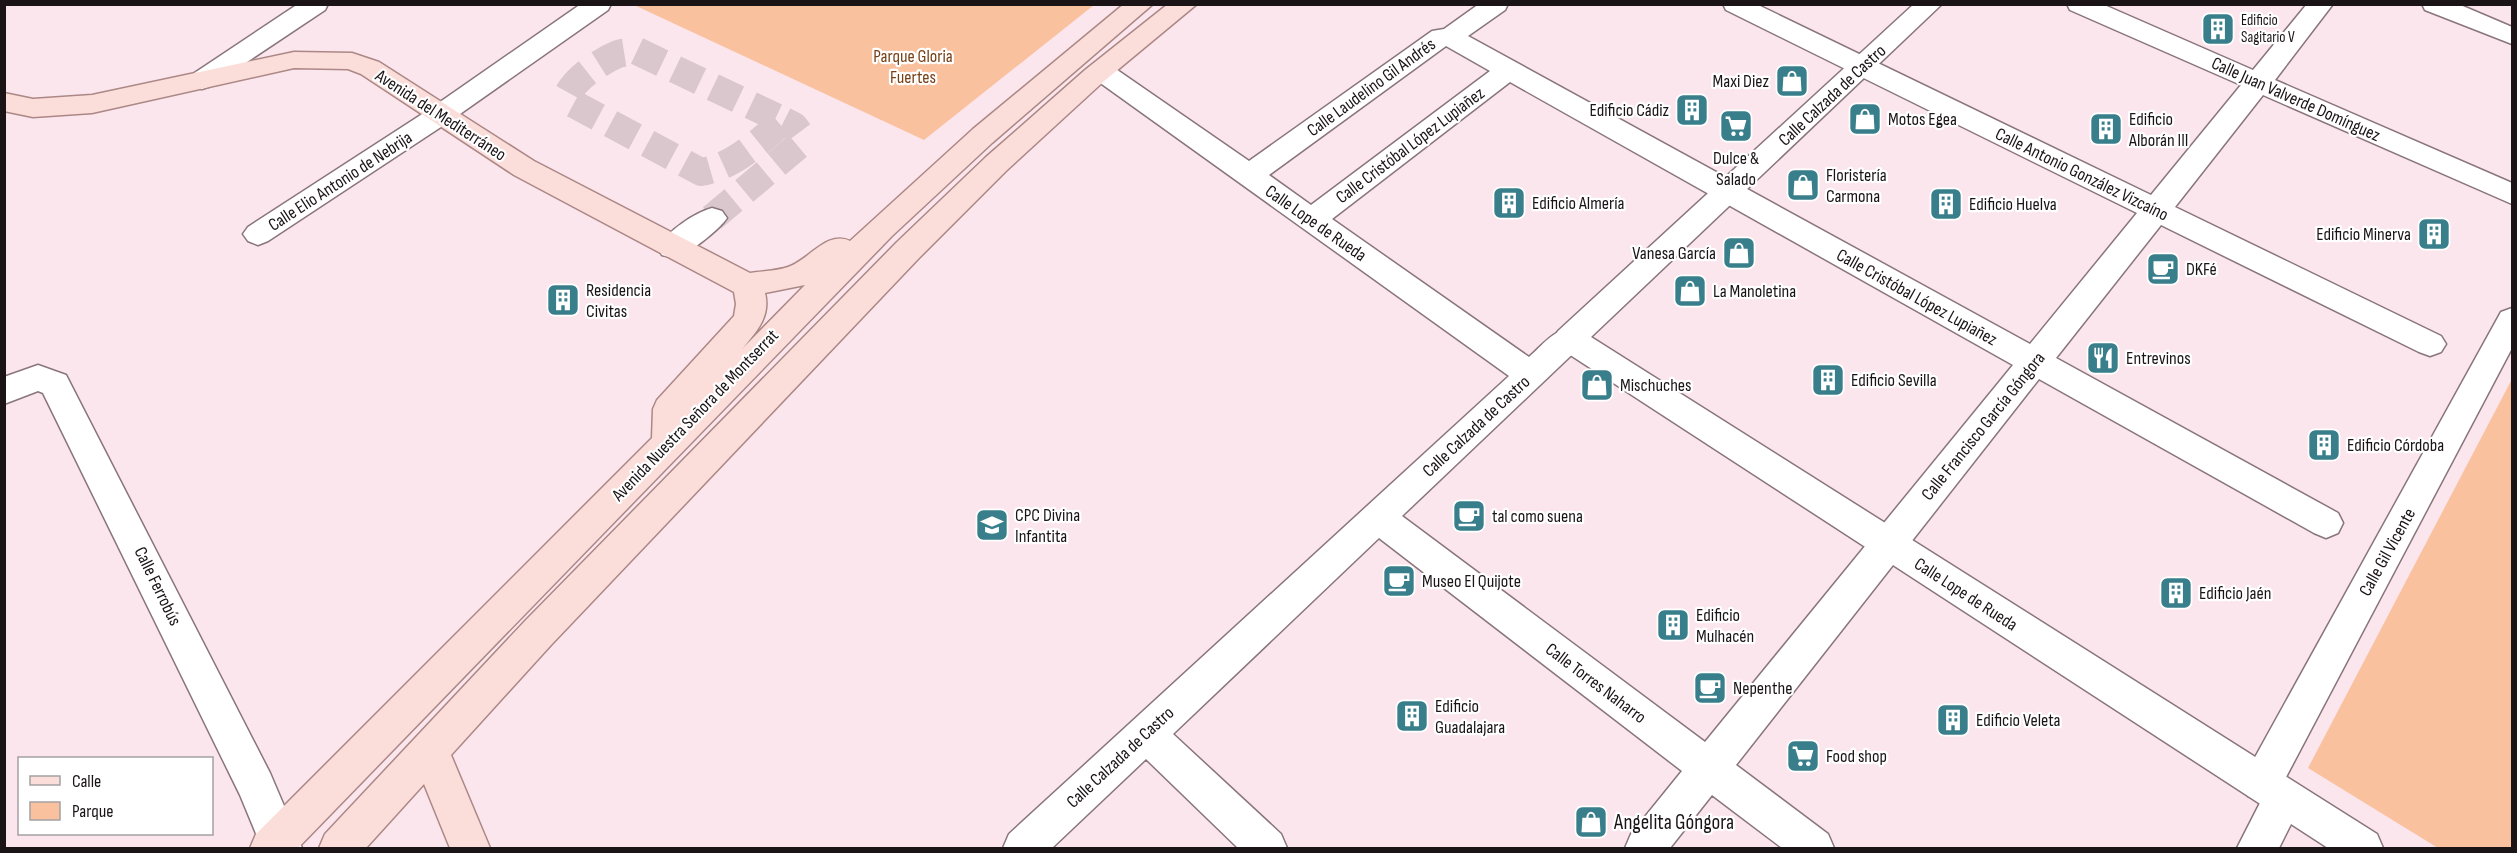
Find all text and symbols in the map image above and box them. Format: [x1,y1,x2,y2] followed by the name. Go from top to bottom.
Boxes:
[2200,11,2236,47] building icon: Edificio Sagitario V
[2241,11,2295,47] place label: Edificio Sagitario V
[1303,34,1440,141] street label: Calle Laudelino Gil Andrés
[1774,40,1890,150] street label: Calle Calzada de Castro
[873,46,953,88] park label: Parque Gloria Fuertes
[2208,53,2384,146] street label: Calle Juan Valverde Domínguez
[1774,63,1810,99] shop icon: Maxi Diez
[371,65,510,166] street label: Avenida del Mediterráneo
[1713,71,1770,92] place label: Maxi Diez
[1332,82,1489,208] street label: Calle Cristóbal López Lupiañez
[1674,92,1710,128] building icon: Edificio Cádiz
[1589,100,1670,121] place label: Edificio Cádiz
[1847,101,1883,137] shop icon: Motos Egea
[1718,108,1754,144] supermarket icon: Dulce & Salado
[1888,109,1957,130] place label: Motos Egea
[2128,109,2189,151] place label: Edificio Alborán III
[2088,111,2124,147] building icon: Edificio Alborán III
[1992,123,2172,225] street label: Calle Antonio González Vizcaíno
[264,127,416,236] street label: Calle Elio Antonio de Nebrija
[1713,148,1759,190] place label: Dulce & Salado
[1826,165,1887,207] place label: Floristería Carmona
[1785,167,1821,203] shop icon: Floristería Carmona
[1261,181,1370,266] street label: Calle Lope de Rueda
[1491,185,1527,221] building icon: Edificio Almería
[1928,186,1964,222] building icon: Edificio Huelva
[1532,193,1624,214] place label: Edificio Almería
[1969,194,2057,215] place label: Edificio Huelva
[2416,216,2452,252] building icon: Edificio Minerva
[2316,224,2411,245] place label: Edificio Minerva
[1721,235,1757,271] shop icon: Vanesa García
[1632,243,1716,264] place label: Vanesa García
[1833,245,2001,351] street label: Calle Cristóbal López Lupiañez
[2145,251,2181,287] cafe icon: DKFé
[2186,259,2217,280] place label: DKFé
[1672,273,1708,309] shop icon: La Manoletina
[586,280,651,322] place label: Residencia Civitas
[1713,281,1796,302] place label: La Manoletina
[545,282,581,318] building icon: Residencia Civitas
[607,325,783,506] street label: Avenida Nuestra Señora de Montserrat
[2085,340,2121,376] restaurant icon: Entrevinos
[1917,348,2050,505] street label: Calle Francisco García Góngora
[2126,348,2191,369] place label: Entrevinos
[1810,362,1846,398] building icon: Edificio Sevilla
[1579,367,1615,403] shop icon: Mischuches
[1851,370,1937,391] place label: Edificio Sevilla
[1418,371,1534,481] street label: Calle Calzada de Castro
[1620,375,1692,396] place label: Mischuches
[2306,427,2342,463] building icon: Edificio Córdoba
[2347,435,2444,456] place label: Edificio Córdoba
[1451,498,1487,534] cafe icon: tal como suena
[1015,505,1080,547] place label: CPC Divina Infantita
[2355,505,2420,600] street label: Calle Gil Vicente
[1492,506,1583,527] place label: tal como suena
[974,507,1010,543] school or university icon: CPC Divina Infantita
[129,543,186,629] street label: Calle Ferrobús
[1910,553,2021,636] street label: Calle Lope de Rueda
[1381,563,1417,599] cafe icon: Museo El Quijote
[1422,571,1521,592] place label: Museo El Quijote
[2158,575,2194,611] building icon: Edificio Jaén
[2199,583,2271,604] place label: Edificio Jaén
[1696,605,1754,647] place label: Edificio Mulhacén
[1655,607,1691,643] building icon: Edificio Mulhacén
[1541,639,1650,728] street label: Calle Torres Naharro
[1692,670,1728,706] cafe icon: Nepenthe
[1733,678,1792,699] place label: Nepenthe
[1435,696,1505,738] place label: Edificio Guadalajara
[1394,698,1430,734] building icon: Edificio Guadalajara
[1062,702,1178,812] street label: Calle Calzada de Castro
[1935,702,1971,738] building icon: Edificio Veleta
[1976,710,2061,731] place label: Edificio Veleta
[1785,738,1821,774] supermarket icon: Food shop
[1826,746,1887,767] place label: Food shop
[18,757,213,835] legend
[72,771,101,792] text: Calle
[72,801,113,822] text: Parque
[1573,804,1609,840] shop icon: Angelita Góngora
[1613,810,1734,835] place label: Angelita Góngora

